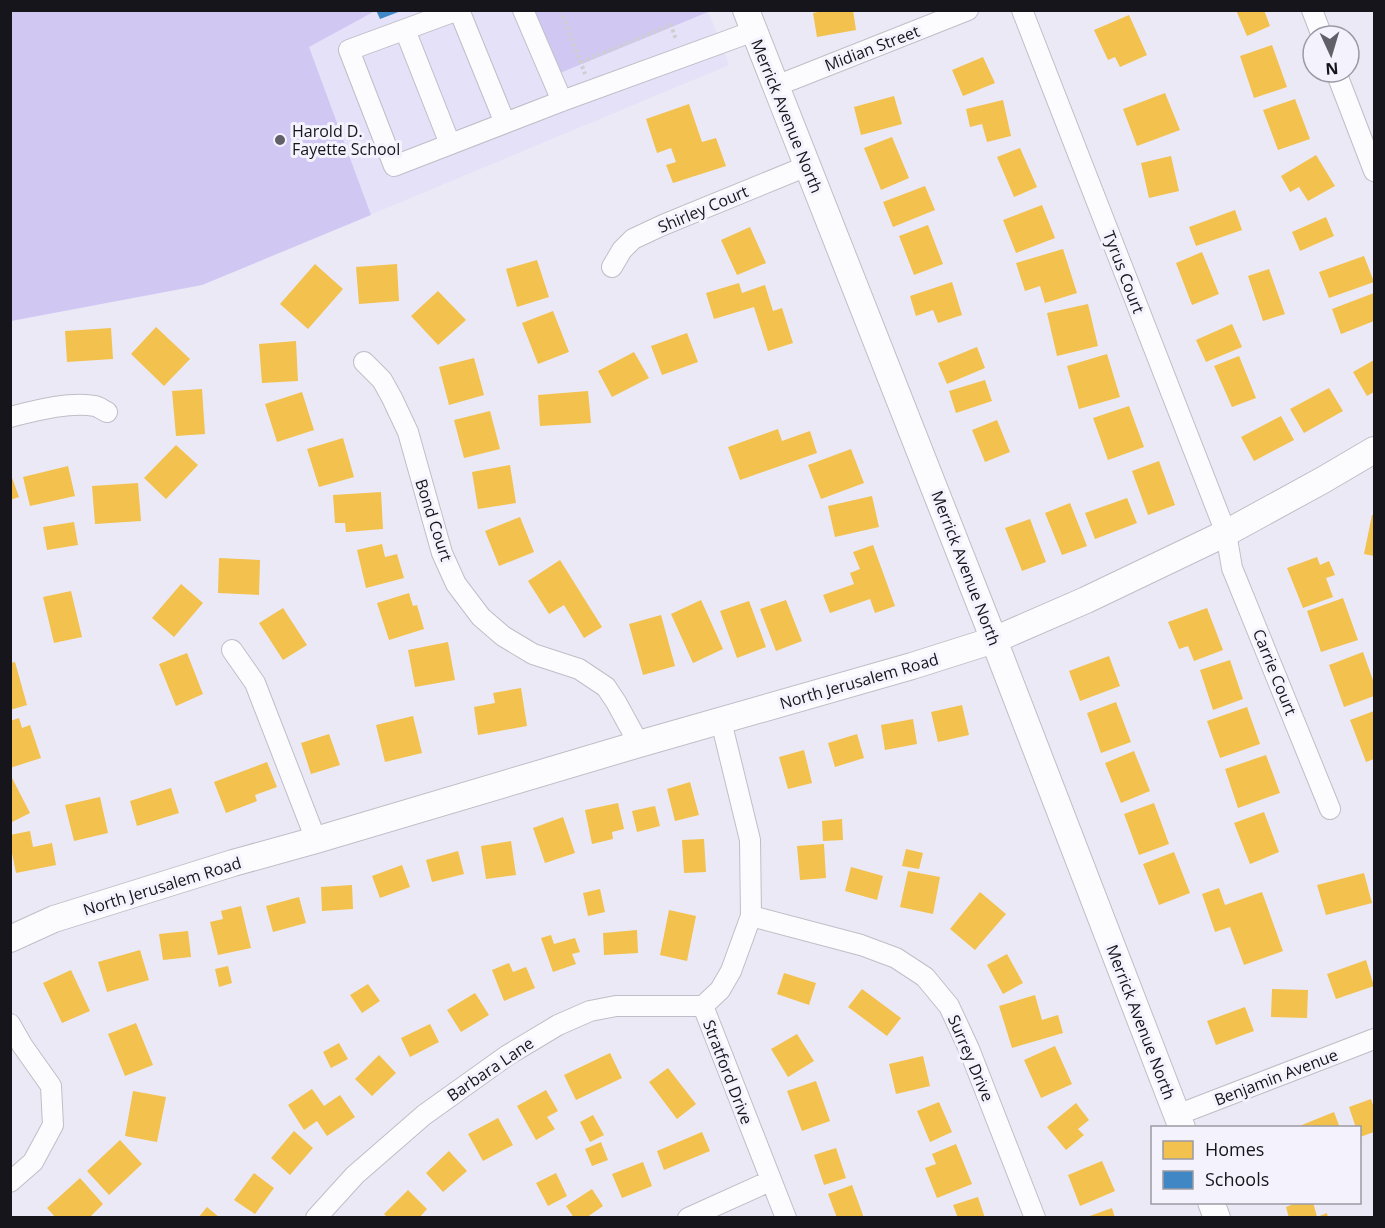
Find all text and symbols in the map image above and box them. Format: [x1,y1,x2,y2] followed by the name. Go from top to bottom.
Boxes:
[821,20,923,76] street label: Midian Street
[1301,24,1361,84] north arrow
[746,36,828,196] street label: Merrick Avenue North
[1325,58,1339,80] text: N
[292,120,400,160] place label: Harold D. Fayette School
[273,133,287,147] marker: Harold D. Fayette School
[654,180,752,238] street label: Shirley Court
[1098,228,1150,317] street label: Tyrus Court
[410,476,458,564] street label: Bond Court
[926,487,1006,649] street label: Merrick Avenue North
[1248,626,1302,719] street label: Carrie Court
[777,648,941,714] street label: North Jerusalem Road
[80,851,244,921] street label: North Jerusalem Road
[1101,941,1181,1103] street label: Merrick Avenue North
[943,1011,999,1105] street label: Surrey Drive
[698,1017,758,1127] street label: Stratford Drive
[442,1032,538,1106] street label: Barbara Lane
[1211,1043,1341,1111] street label: Benjamin Avenue
[1151,1126,1361,1204] legend
[1205,1137,1264,1161] text: Homes
[1205,1167,1269,1191] text: Schools

